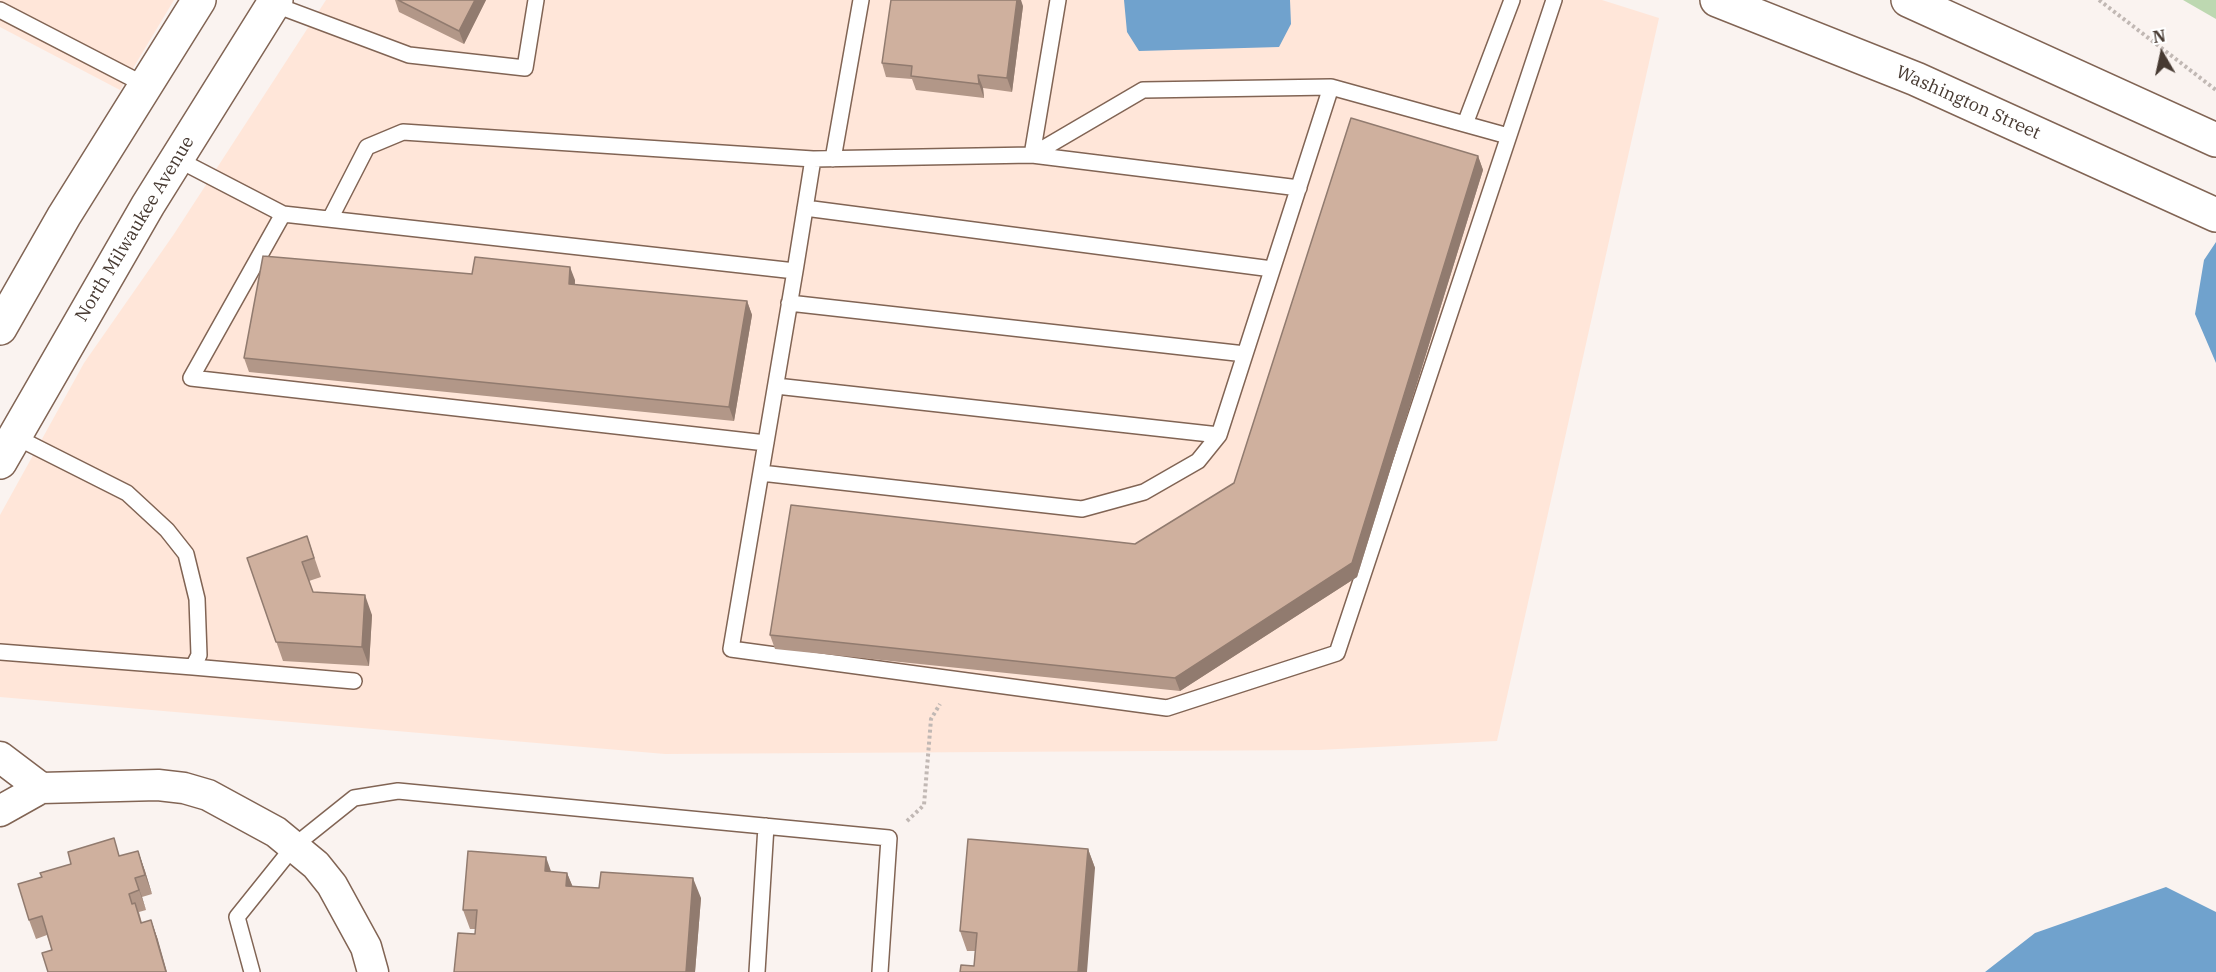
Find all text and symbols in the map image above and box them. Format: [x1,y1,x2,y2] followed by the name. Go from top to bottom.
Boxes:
[2132,24,2192,84] north arrow
[2151,25,2167,47] text: N
[1892,61,2044,145] street label: Washington Street
[71,132,199,326] street label: North Milwaukee Avenue

